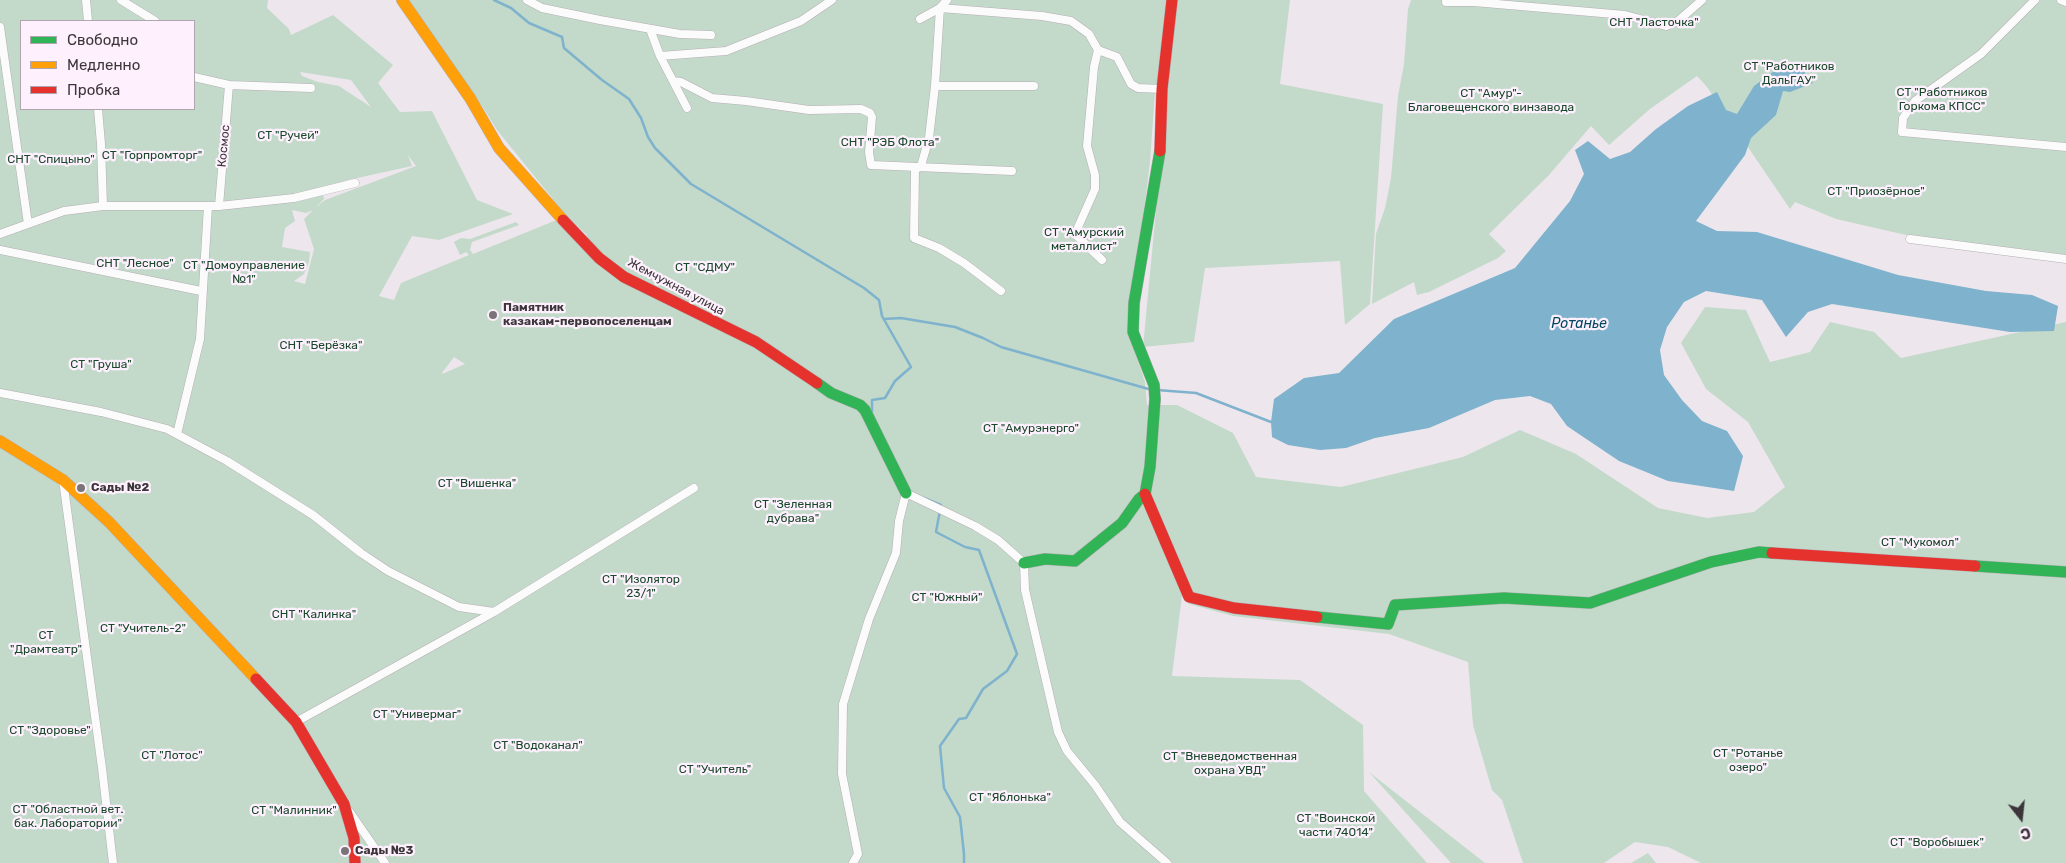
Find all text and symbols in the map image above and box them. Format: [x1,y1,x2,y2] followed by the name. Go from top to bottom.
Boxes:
[1609,16,1699,30] park label: СНТ "Ласточка"
[20,20,195,110] legend
[67,31,138,49] text: Свободно
[67,56,140,74] text: Медленно
[1743,60,1835,88] park label: СТ "Работников ДальГАУ"
[67,81,120,99] text: Пробка
[1896,86,1988,114] park label: СТ "Работников Горкома КПСС"
[1408,87,1574,115] park label: СТ "Амур"- Благовещенского винзавода
[215,124,233,168] street label: Космос
[257,129,319,143] park label: СТ "Ручей"
[841,136,939,150] park label: СНТ "РЭБ Флота"
[102,149,202,163] park label: СТ "Горпромторг"
[7,153,95,167] park label: СНТ "Спицыно"
[1827,185,1925,199] park label: СТ "Приозёрное"
[1044,226,1124,254] park label: СТ "Амурский металлист"
[625,255,727,319] street label: Жемчужная улица
[96,257,174,271] park label: СНТ "Лесное"
[183,259,305,287] park label: СТ "Домоуправление №1"
[675,261,735,275] park label: СТ "СДМУ"
[503,301,672,329] place label: Памятник казакам-первопоселенцам
[487,309,499,321] marker: Памятник казакам-первопоселенцам
[1551,316,1607,332] water label: Ротанье
[280,339,362,353] park label: СНТ "Берёзка"
[70,358,132,372] park label: СТ "Груша"
[983,422,1079,436] park label: СТ "Амурэнерго"
[438,477,516,491] park label: СТ "Вишенка"
[91,481,149,495] place label: Сады №2
[75,482,87,494] marker: Сады №2
[754,498,832,526] park label: СТ "Зеленная дубрава"
[1881,536,1959,550] park label: СТ "Мукомол"
[602,573,680,601] park label: СТ "Изолятор 23/1"
[912,591,982,605] park label: СТ "Южный"
[272,608,356,622] park label: СНТ "Калинка"
[100,622,186,636] park label: СТ "Учитель-2"
[10,629,82,657] park label: СТ "Драмтеатр"
[373,708,461,722] park label: СТ "Универмаг"
[9,724,91,738] park label: СТ "Здоровье"
[493,739,583,753] park label: СТ "Водоканал"
[1713,747,1783,775] park label: СТ "Ротанье озеро"
[141,749,203,763] park label: СТ "Лотос"
[1163,750,1297,778] park label: СТ "Вневедомственная охрана УВД"
[679,763,751,777] park label: СТ "Учитель"
[969,791,1051,805] park label: СТ "Яблонька"
[1996,793,2046,843] north arrow
[13,803,123,831] park label: СТ "Областной вет. бак. Лаборатории"
[251,804,337,818] park label: СТ "Малинник"
[1297,812,1375,840] park label: СТ "Воинской части 74014"
[2018,823,2032,842] text: С
[1890,836,1984,850] park label: СТ "Воробышек"
[355,844,413,858] place label: Сады №3
[339,845,351,857] marker: Сады №3

